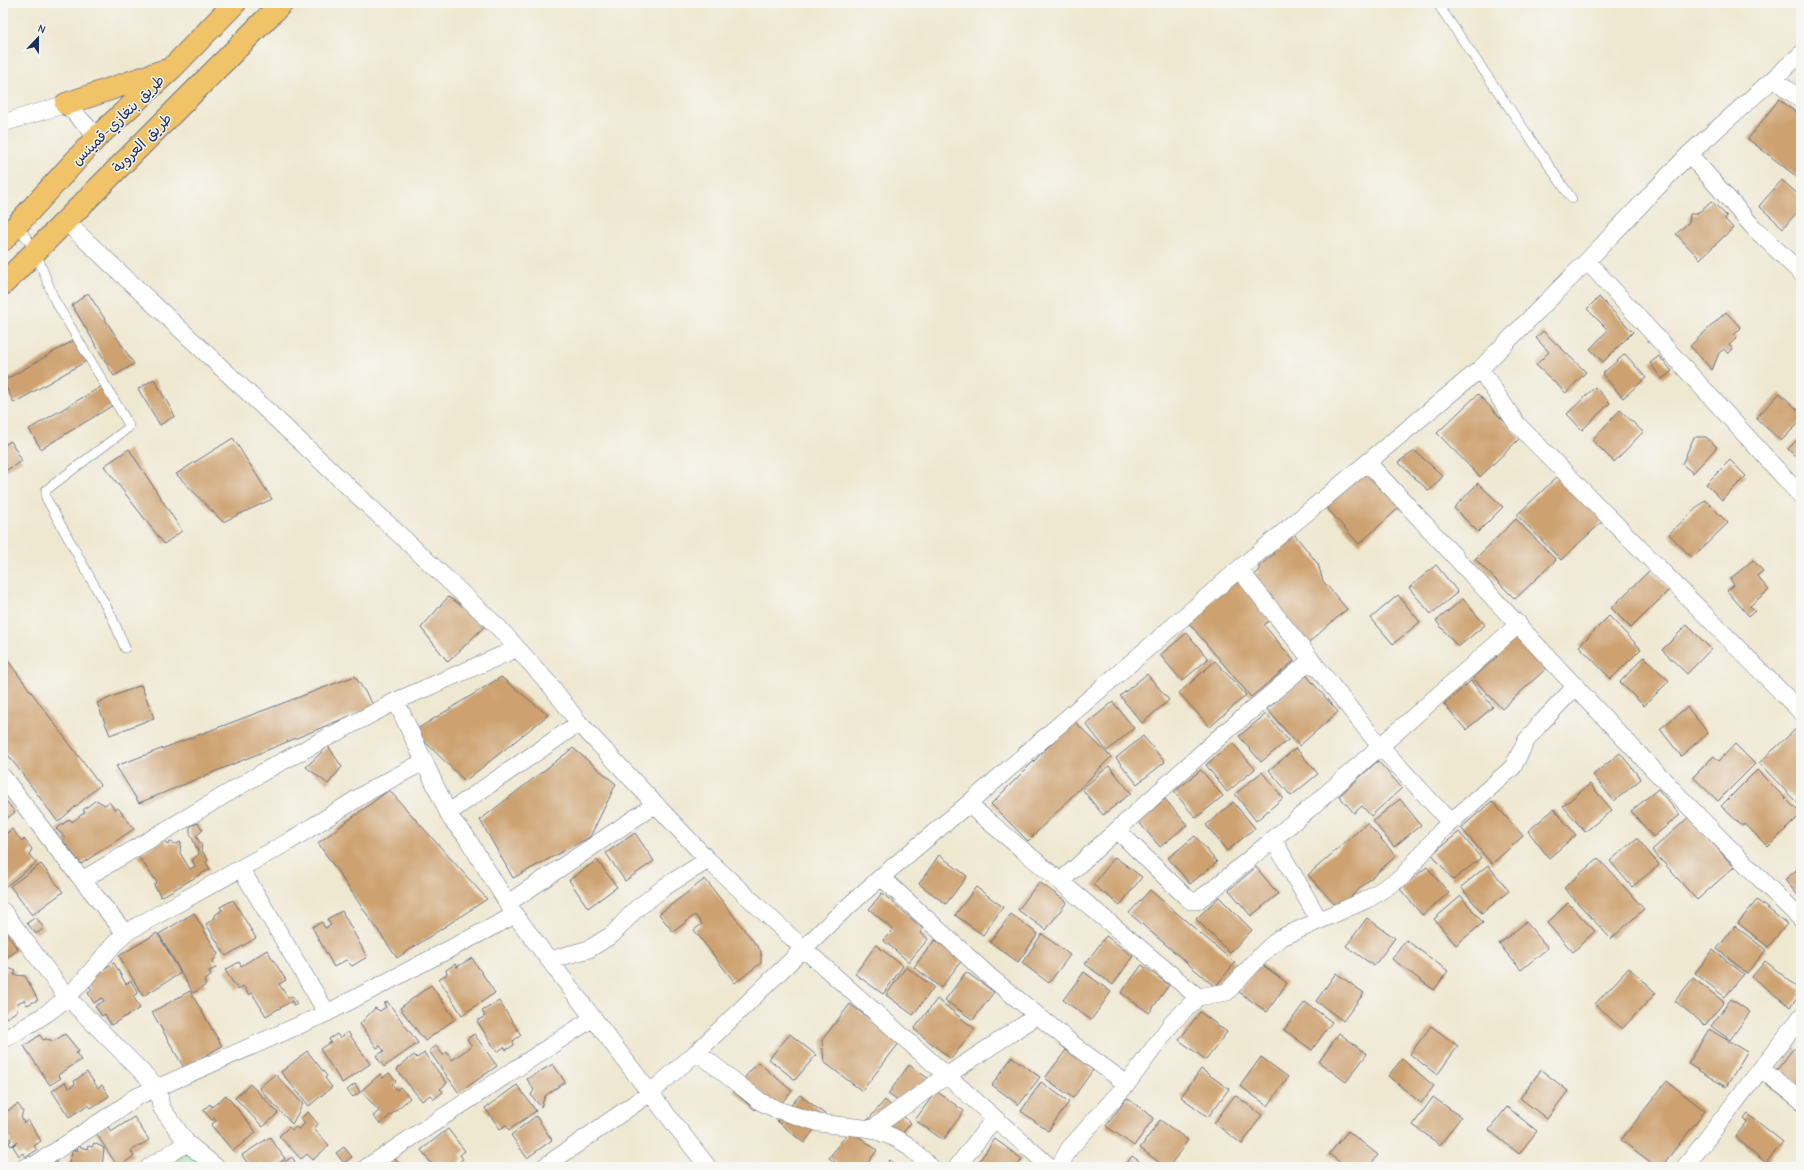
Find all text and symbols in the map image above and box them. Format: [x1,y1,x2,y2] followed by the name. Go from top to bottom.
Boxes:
[18,18,58,58] north arrow
[36,22,47,37] text: N
[68,71,170,170] street label: طريق بنغازي-قمينس
[108,109,176,177] street label: طريق العروبة

